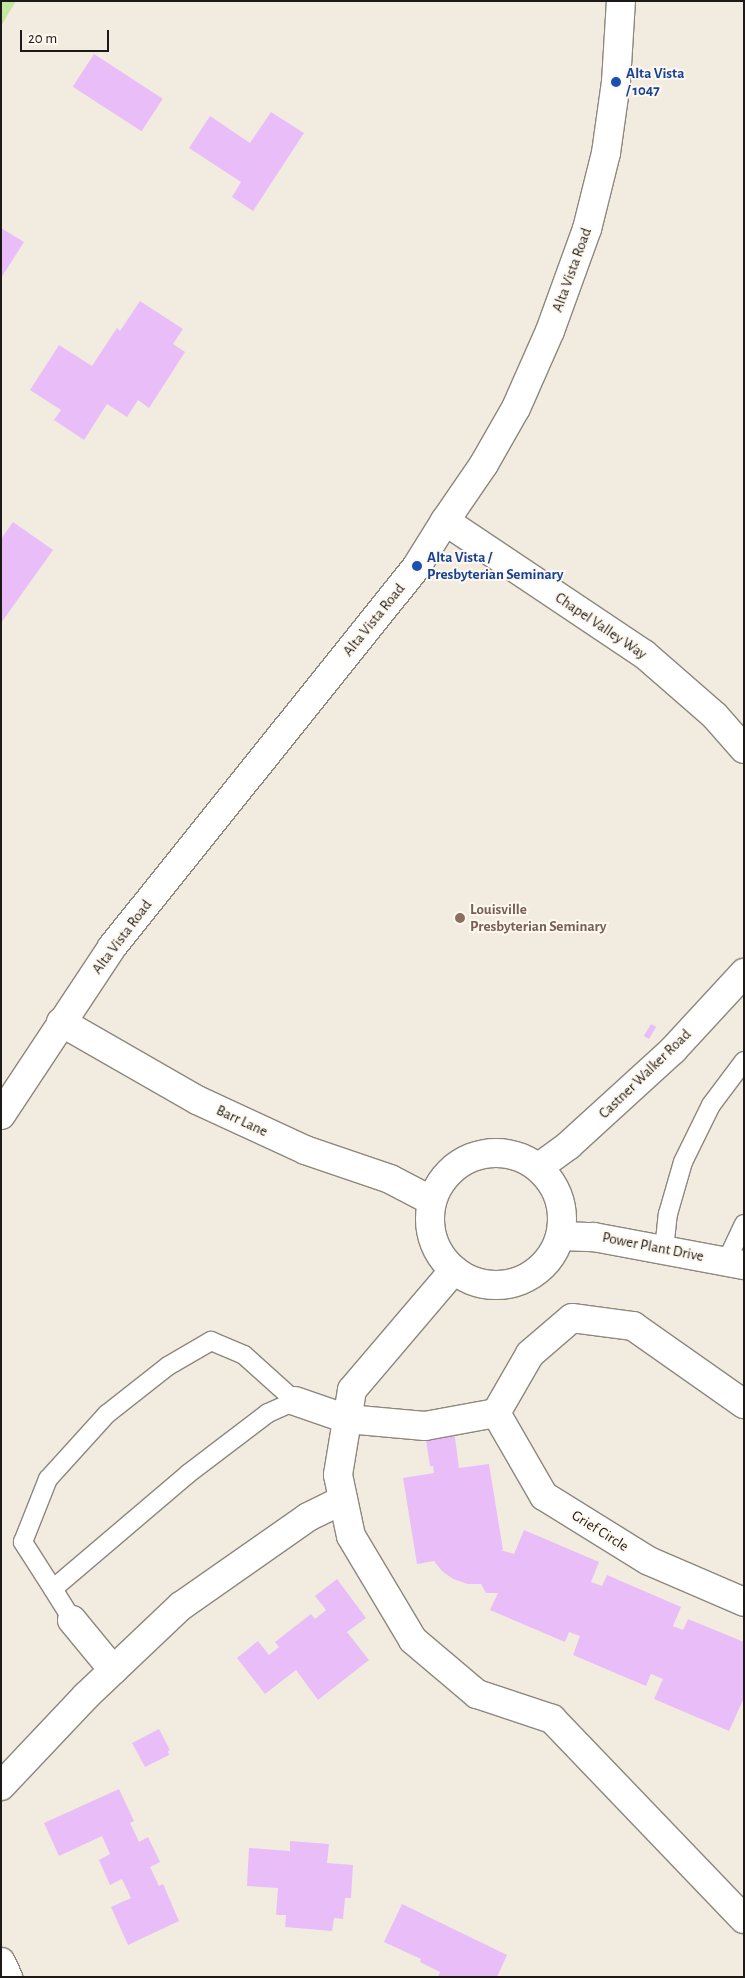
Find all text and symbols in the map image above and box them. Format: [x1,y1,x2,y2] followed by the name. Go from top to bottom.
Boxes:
[22,20,111,52] scale bar
[28,31,57,46] text: 20 m
[626,64,684,99] place label: Alta Vista / 1047
[610,76,622,88] marker: Alta Vista / 1047
[548,225,596,315] street label: Alta Vista Road
[427,548,564,583] place label: Alta Vista / Presbyterian Seminary
[411,560,423,572] marker: Alta Vista / Presbyterian Seminary
[339,580,409,660] street label: Alta Vista Road
[552,589,650,663] street label: Chapel Valley Way
[88,896,156,978] street label: Alta Vista Road
[470,900,607,935] place label: Louisville Presbyterian Seminary
[454,912,466,924] marker: Louisville Presbyterian Seminary
[595,1026,695,1122] street label: Castner Walker Road
[213,1101,271,1141] street label: Barr Lane
[601,1228,705,1266] street label: Power Plant Drive
[568,1506,632,1556] street label: Grief Circle

